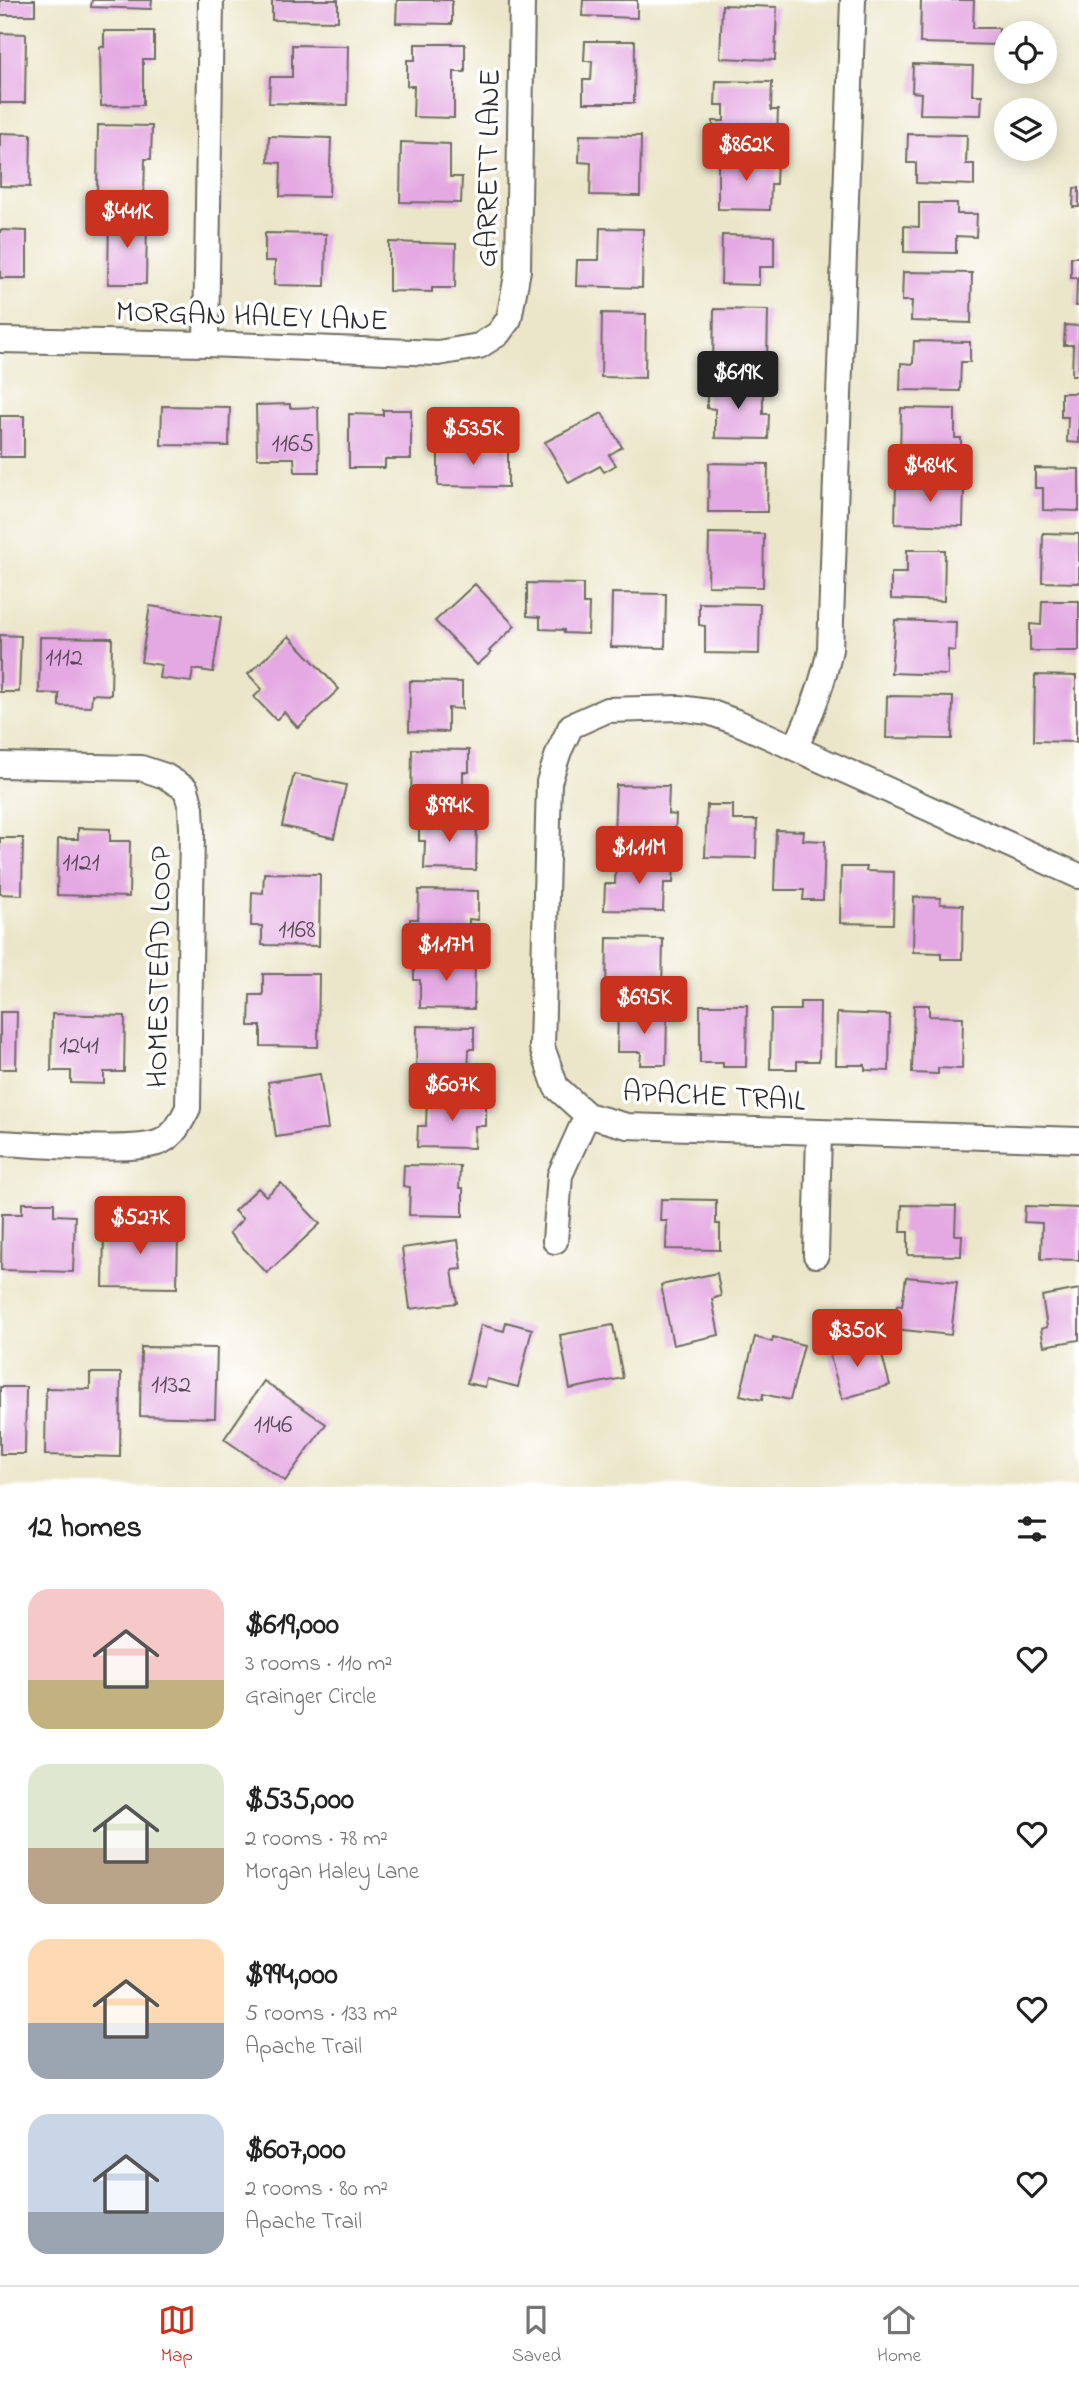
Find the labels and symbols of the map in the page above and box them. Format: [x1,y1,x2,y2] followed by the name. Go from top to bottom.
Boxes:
[466,68,514,268] street label: GARRETT LANE
[697,124,795,183] pin: $862K
[78,190,176,250] pin: $441K
[115,291,389,345] street label: MORGAN HALEY LANE
[689,352,787,411] pin: $619K
[424,407,522,467] pin: $535K
[272,426,315,464] house number: 1165
[881,444,979,504] pin: $484K
[45,640,83,678] house number: 1112
[400,784,498,844] pin: $994K
[582,826,696,886] pin: $1.11M
[62,845,100,883] house number: 1121
[137,845,185,1089] street label: HOMESTEAD LOOP
[278,912,316,950] house number: 1168
[389,923,503,983] pin: $1.17M
[595,976,693,1036] pin: $695K
[59,1028,99,1066] house number: 1241
[403,1064,501,1123] pin: $607K
[622,1071,807,1125] street label: APACHE TRAIL
[91,1196,189,1256] pin: $527K
[808,1310,906,1369] pin: $350K
[151,1367,191,1405] house number: 1132
[254,1407,292,1445] house number: 1146

